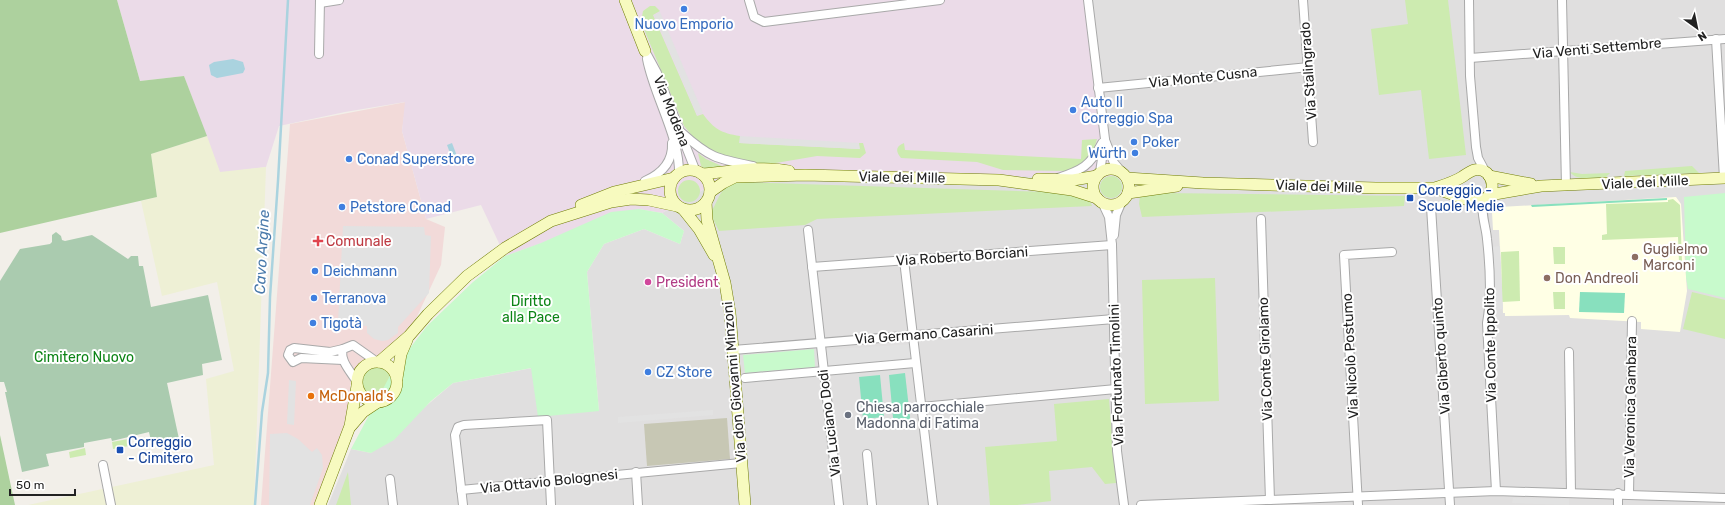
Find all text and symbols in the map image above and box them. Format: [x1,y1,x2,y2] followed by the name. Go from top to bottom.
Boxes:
[679,4,689,14] marker: Nuovo Emporio
[1677,8,1717,48] north arrow
[635,16,733,33] place label: Nuovo Emporio
[1297,21,1320,121] street label: Via Stalingrado
[1695,28,1709,44] text: N
[1532,34,1662,63] street label: Via Venti Settembre
[1148,63,1258,92] street label: Via Monte Cusna
[650,73,694,149] street label: Via Modena
[1081,94,1173,127] place label: Auto Il Correggio Spa
[1068,105,1078,115] marker: Auto Il Correggio Spa
[1142,134,1180,151] place label: Poker
[1129,137,1139,147] marker: Poker
[1088,145,1127,162] place label: Würth
[1130,148,1140,158] marker: Würth
[357,151,475,168] place label: Conad Superstore
[344,154,354,164] marker: Conad Superstore
[858,168,946,187] street label: Viale dei Mille
[1601,172,1689,193] street label: Viale dei Mille
[1275,176,1363,197] street label: Viale dei Mille
[1418,182,1504,215] place label: Correggio - Scuole Medie
[1405,193,1415,203] marker: Correggio - Scuole Medie
[350,199,451,216] place label: Petstore Conad
[337,202,347,212] marker: Petstore Conad
[251,209,273,295] water label: Cavo Argine
[326,233,392,250] place label: Comunale
[313,236,323,246] marker: Comunale
[1643,241,1708,274] place label: Guglielmo Marconi
[895,243,1029,270] street label: Via Roberto Borciani
[1630,252,1640,262] marker: Guglielmo Marconi
[323,263,397,280] place label: Deichmann
[310,266,320,276] marker: Deichmann
[1555,270,1638,287] place label: Don Andreoli
[1542,273,1552,283] marker: Don Andreoli
[656,274,719,291] place label: President
[643,277,653,287] marker: President
[1481,287,1500,403] street label: Via Conte Ippolito
[322,290,386,307] place label: Terranova
[309,293,319,303] marker: Terranova
[502,293,560,326] park label: Diritto alla Pace
[1339,293,1362,419] street label: Via Nicolò Postumo
[1255,297,1276,421] street label: Via Conte Girolamo
[1429,297,1454,415] street label: Via Giberto quinto
[719,301,750,463] street label: Via don Giovanni Minzoni
[1106,304,1127,446] street label: Via Fortunato Timolini
[321,315,362,332] place label: Tigotà
[308,318,318,328] marker: Tigotà
[854,321,994,348] street label: Via Germano Casarini
[1621,336,1640,478] street label: Via Veronica Gambara
[34,349,134,366] park label: Cimitero Nuovo
[656,364,713,381] place label: CZ Store
[643,367,653,377] marker: CZ Store
[814,368,845,478] street label: Via Luciano Dodi
[319,388,393,405] place label: McDonald's
[306,391,316,401] marker: McDonald's
[856,399,984,432] place label: Chiesa parrocchiale Madonna di Fatima
[843,410,853,420] marker: Chiesa parrocchiale Madonna di Fatima
[128,434,193,467] place label: Correggio - Cimitero
[115,445,125,455] marker: Correggio - Cimitero
[479,466,619,497] street label: Via Ottavio Bolognesi
[10,471,75,497] scale bar
[16,478,44,492] text: 50 m

